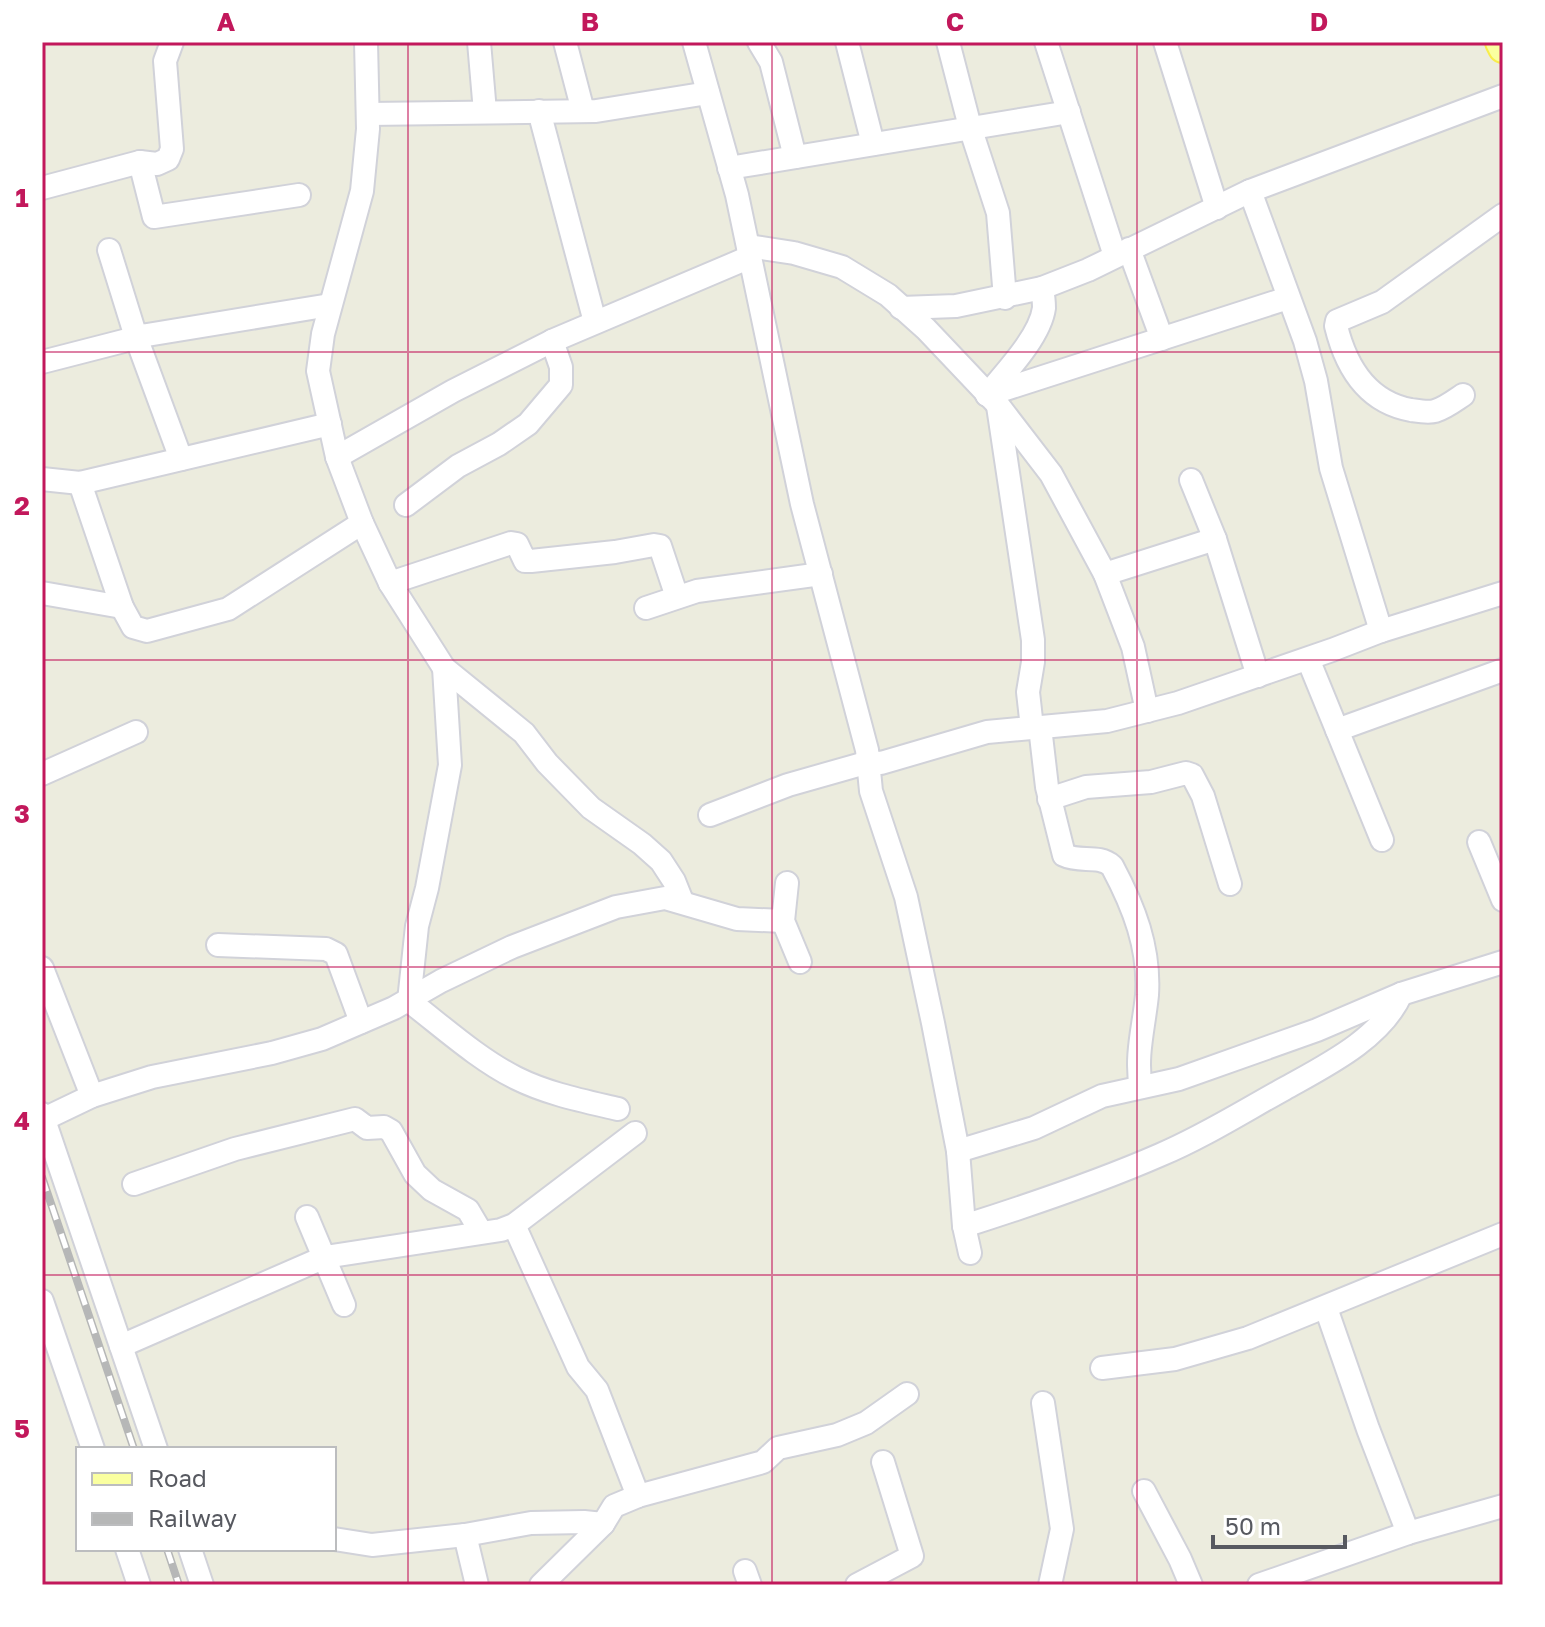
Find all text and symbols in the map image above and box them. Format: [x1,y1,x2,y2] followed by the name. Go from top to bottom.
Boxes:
[217,6,236,37] text: A
[581,6,599,37] text: B
[946,6,964,37] text: C
[1310,6,1328,37] text: D
[15,182,29,213] text: 1
[14,490,30,521] text: 2
[14,798,30,829] text: 3
[14,1105,30,1136] text: 4
[14,1413,30,1444] text: 5
[76,1447,336,1551] legend
[148,1463,207,1492] text: Road
[1213,1499,1345,1549] scale bar
[148,1503,237,1532] text: Railway
[1225,1511,1281,1540] text: 50 m

